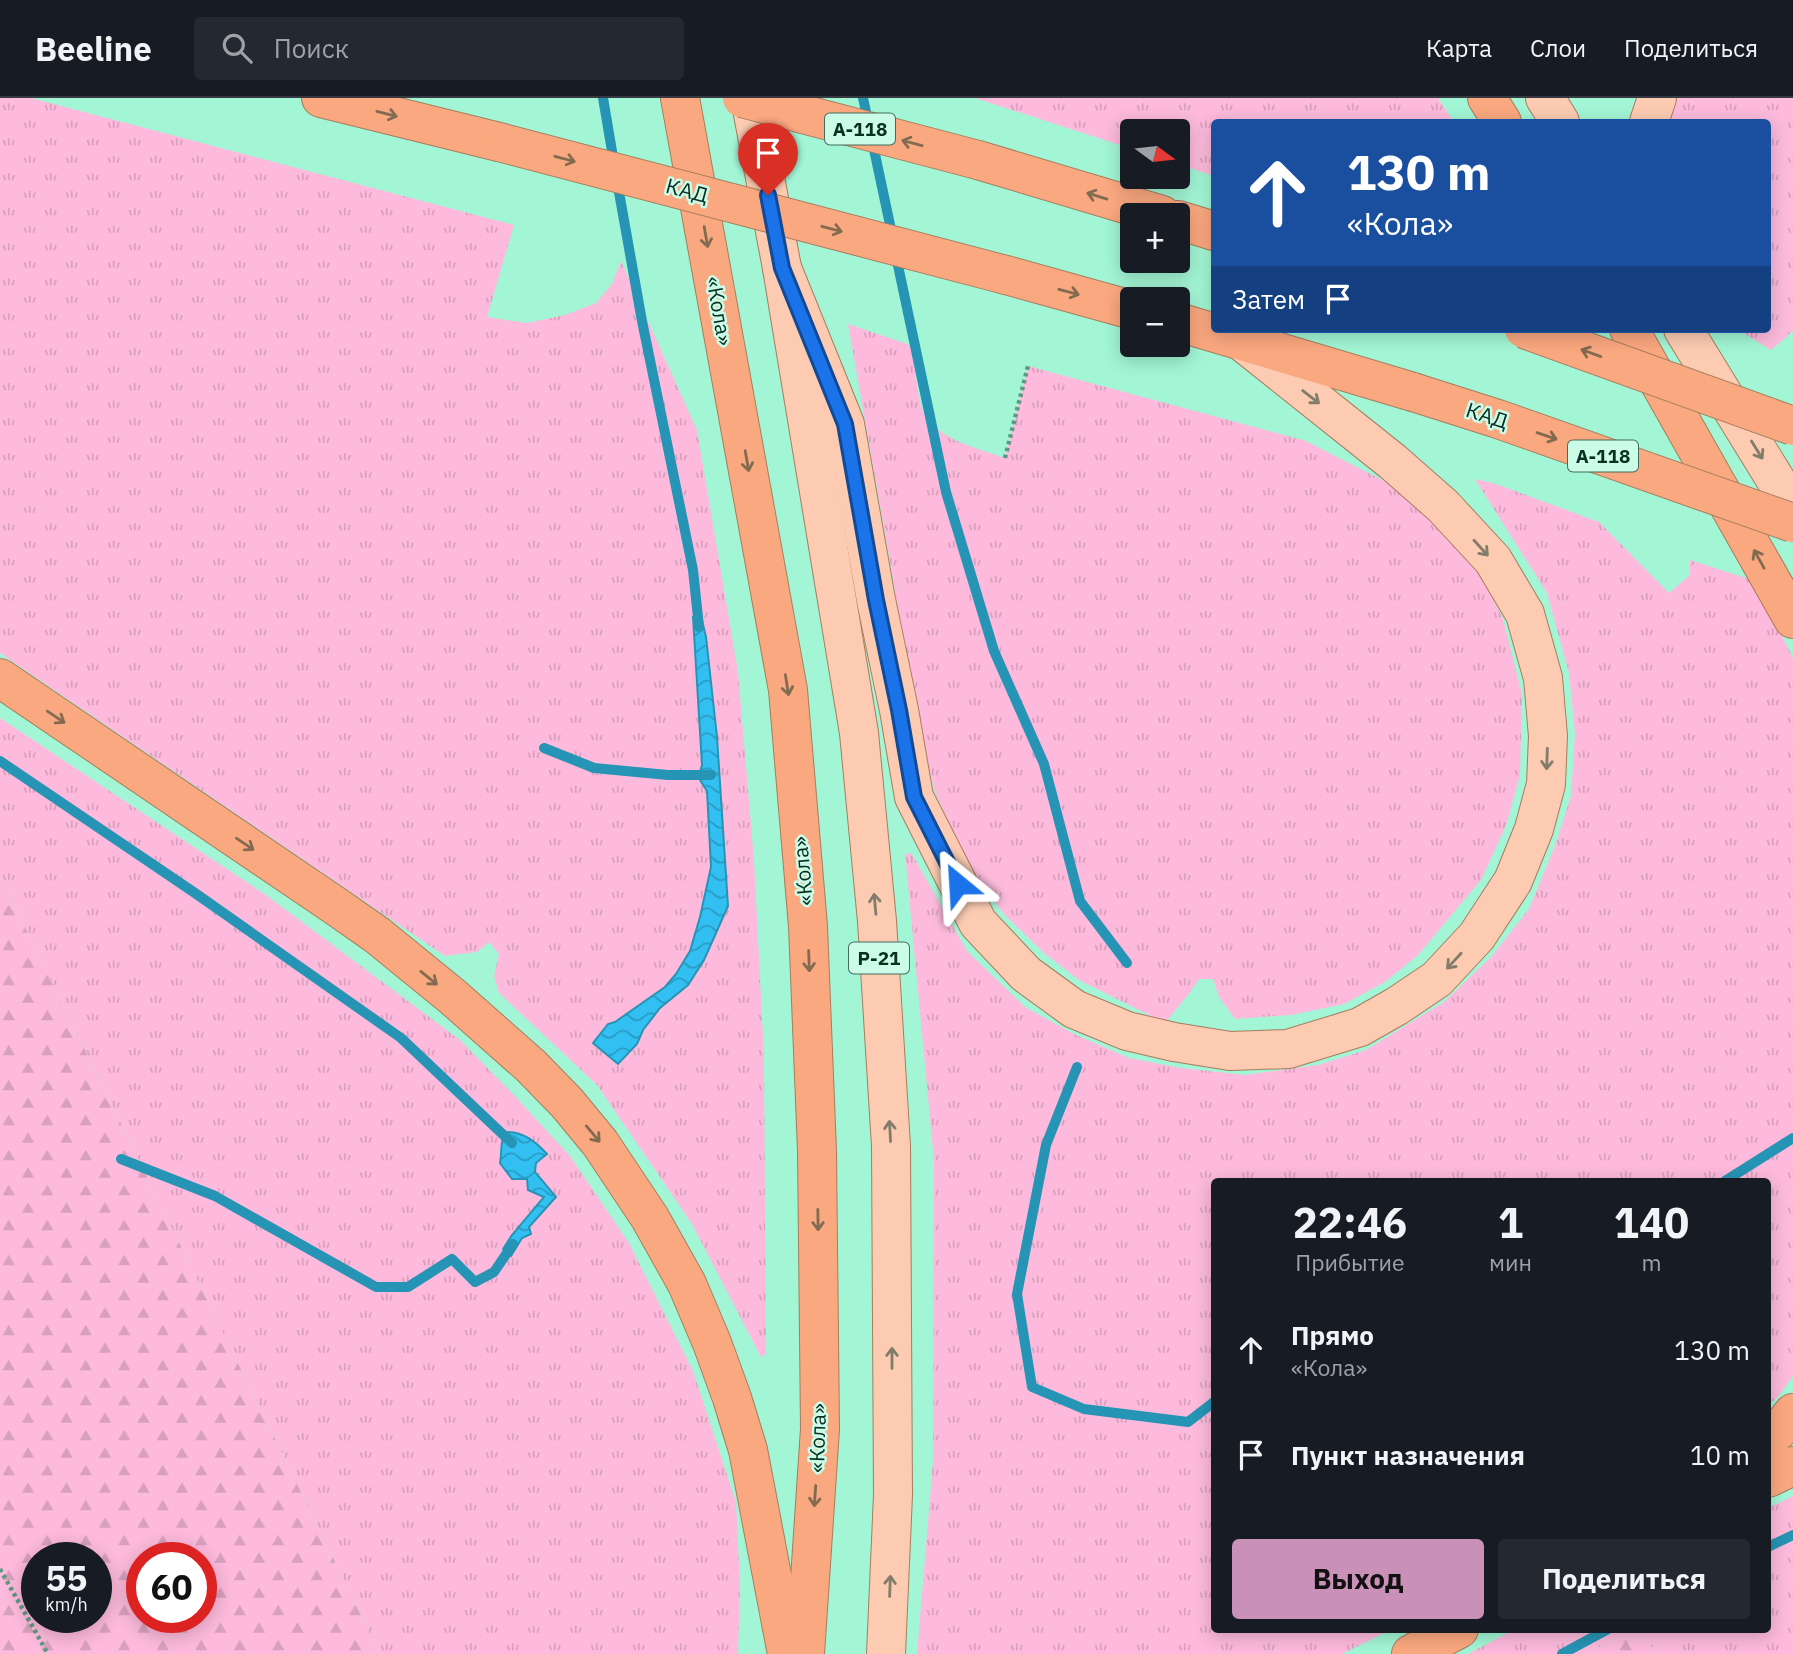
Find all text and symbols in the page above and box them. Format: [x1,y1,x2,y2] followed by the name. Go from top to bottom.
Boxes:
[194,17,684,80] search box
[35,27,152,70] text: Beeline
[218,29,256,67] icon: search
[274,31,349,65] text: Поиск
[1426,32,1492,64] text: Карта
[1530,32,1586,64] text: Слои
[1624,32,1758,64] text: Поделиться
[376,108,398,121] one-way arrow
[825,114,895,144] road number: А-118
[1120,119,1190,189] north arrow
[1120,119,1190,357] map controls
[738,123,798,195] pin
[749,134,787,172] icon: arrive
[901,136,924,149] one-way arrow
[1347,140,1491,203] text: 130 m
[1232,147,1323,238] icon: ahead
[553,153,576,166] one-way arrow
[663,171,712,209] street label: КАД
[1086,188,1108,201] one-way arrow
[1347,202,1453,244] text: «Кола»
[1120,203,1190,273] button: +
[820,223,843,236] one-way arrow
[700,226,713,248] one-way arrow
[700,274,740,348] street label: «Кола»
[1319,280,1357,318] icon: arrive
[1232,282,1305,316] text: Затем
[1058,287,1080,300] one-way arrow
[1120,287,1190,357] button: −
[1580,346,1602,358] one-way arrow
[1302,389,1320,404] one-way arrow
[1463,395,1512,435] street label: КАД
[1536,431,1558,443] one-way arrow
[1568,440,1638,472] road number: А-118
[1750,440,1765,459] one-way arrow
[740,449,754,472] one-way arrow
[1473,538,1489,556] one-way arrow
[1752,550,1766,570] one-way arrow
[781,673,794,696] one-way arrow
[46,710,66,724] one-way arrow
[1540,747,1553,770] one-way arrow
[785,835,819,907] street label: «Кола»
[235,837,254,851] one-way arrow
[921,847,995,921] position arrow
[869,893,882,916] one-way arrow
[849,943,909,974] road number: Р-21
[803,949,816,972] one-way arrow
[1446,952,1462,970] one-way arrow
[419,970,437,986] one-way arrow
[883,1120,896,1143] one-way arrow
[585,1125,601,1143] one-way arrow
[1293,1195,1407,1250] text: 22:46
[1498,1195,1523,1250] text: 1
[1614,1195,1689,1250] text: 140
[811,1208,825,1231] one-way arrow
[1295,1247,1405,1277] text: Прибытие
[1489,1247,1532,1277] text: мин
[1641,1247,1662,1277] text: m
[1291,1318,1374,1352] text: Прямо
[1232,1331,1270,1369] icon: ahead
[1674,1333,1750,1367] text: 130 m
[885,1347,899,1370] one-way arrow
[1291,1352,1367,1382] text: «Кола»
[802,1402,832,1473] street label: «Кола»
[1232,1436,1270,1474] icon: arrive
[1291,1438,1525,1472] text: Пункт назначения
[1690,1438,1750,1472] text: 10 m
[809,1484,822,1507] one-way arrow
[1232,1539,1484,1619] button: Выход
[1498,1539,1750,1619] button: Поделиться
[126,1542,217,1633] speed limit sign: 60
[45,1555,88,1601] text: 55
[883,1575,896,1598] one-way arrow
[45,1593,88,1616] text: km/h

